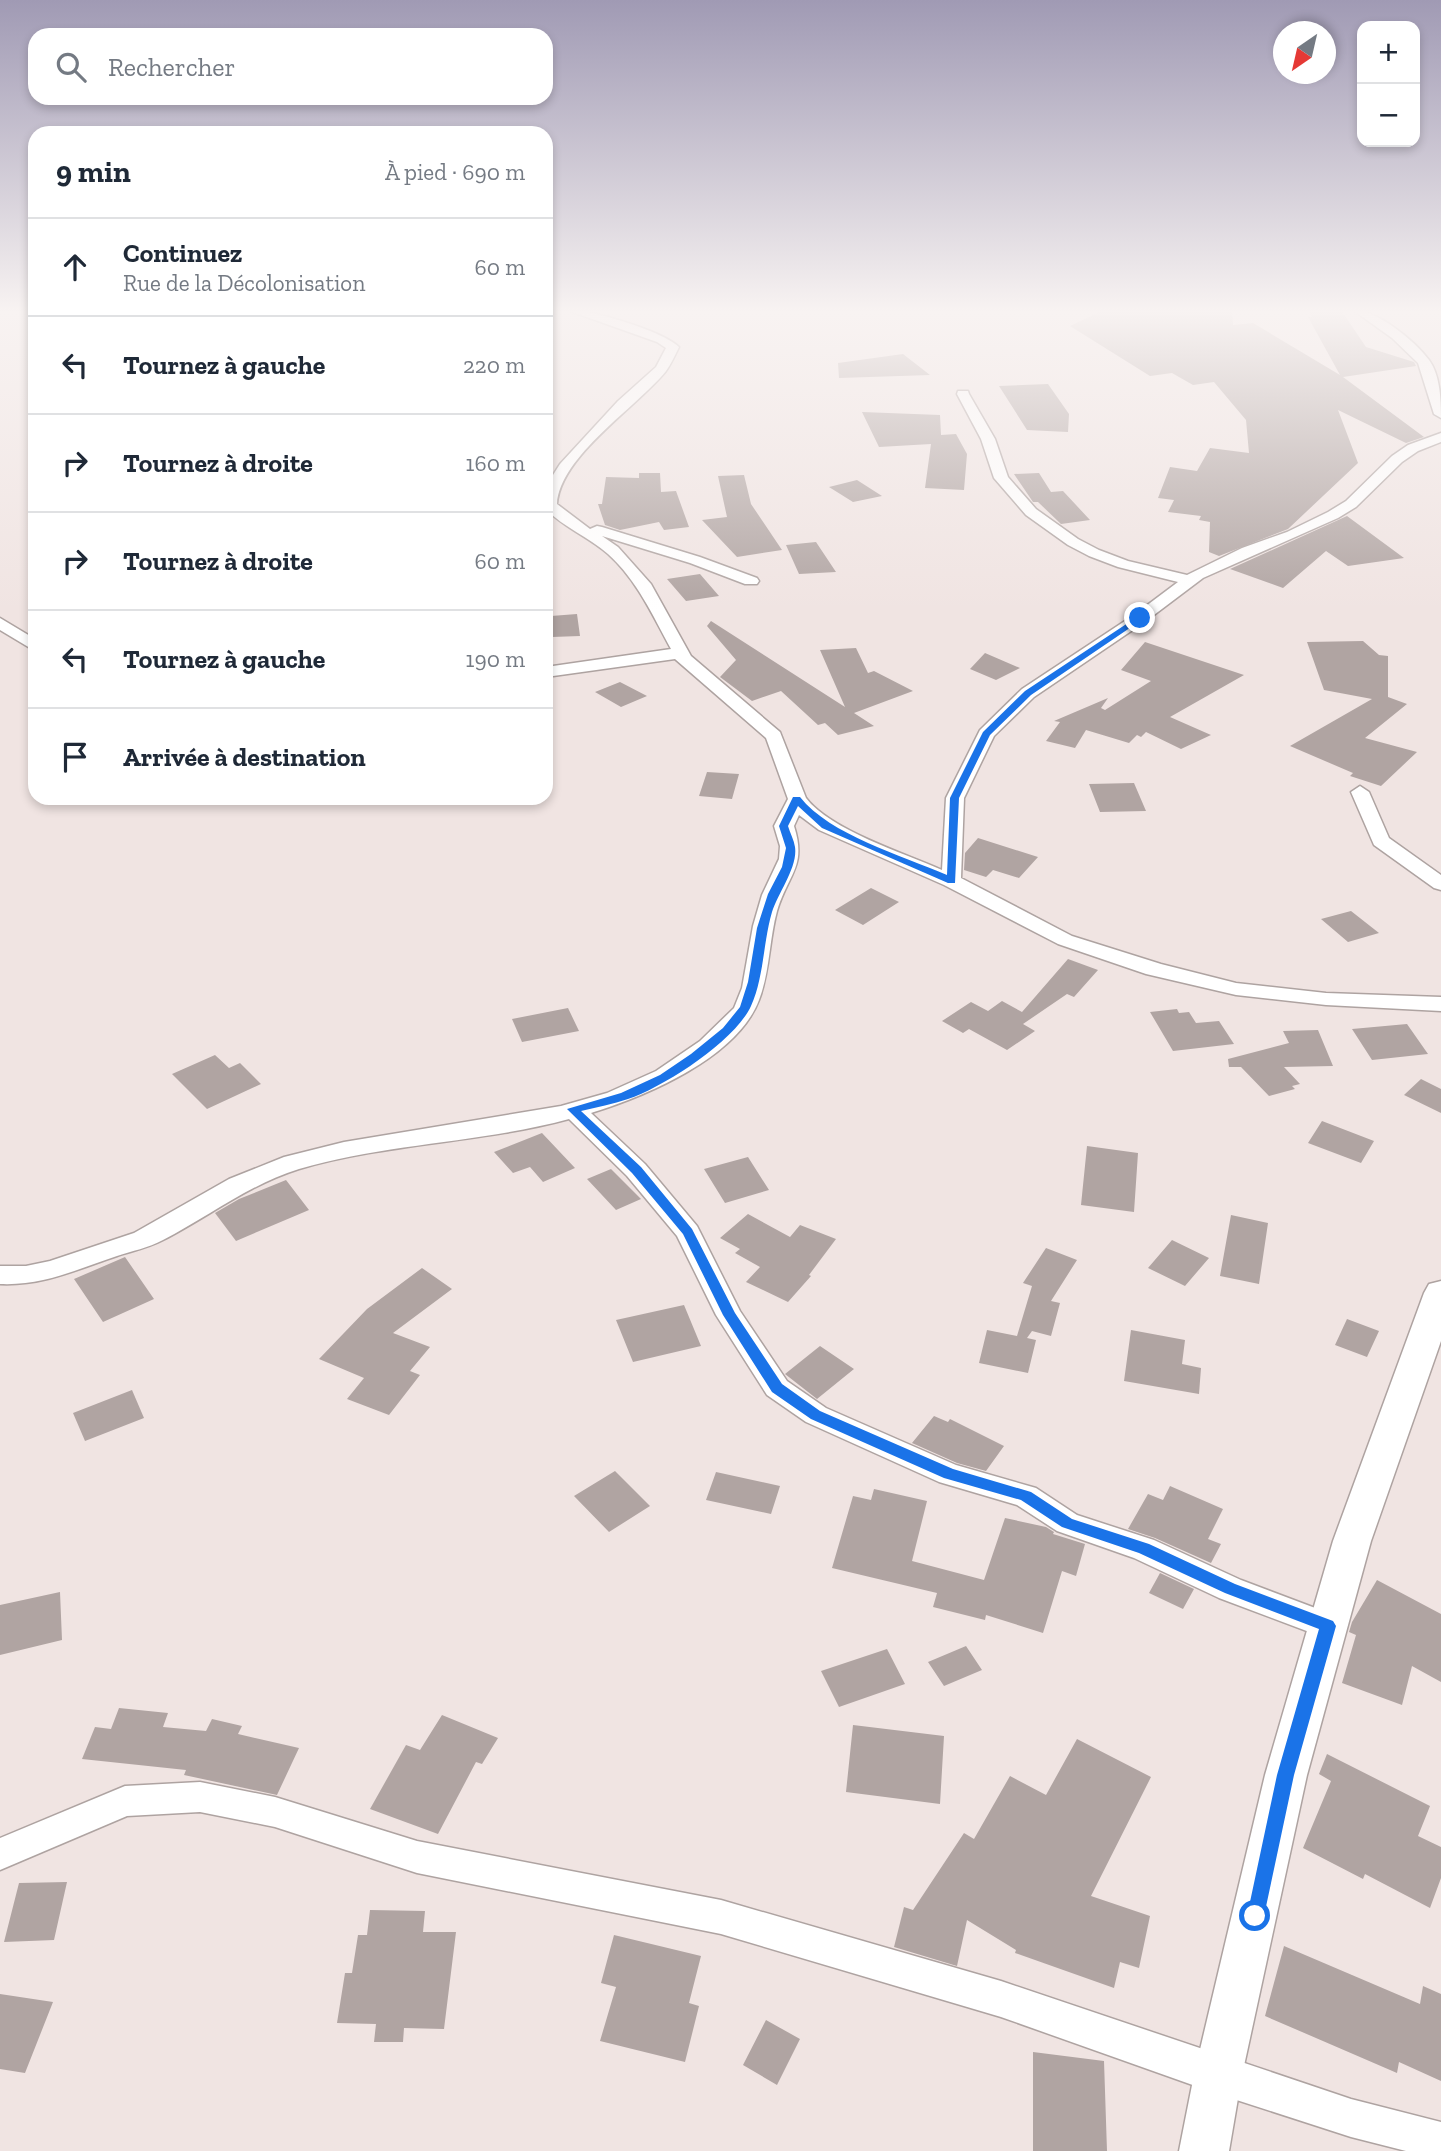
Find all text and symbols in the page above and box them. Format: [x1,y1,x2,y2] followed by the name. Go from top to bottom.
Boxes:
[1273,21,1336,84] north arrow
[1357,21,1420,147] map controls
[1357,21,1420,84] button: +
[28,28,553,105] search box
[52,48,90,86] icon: search
[108,51,235,83] text: Rechercher
[1357,84,1420,147] button: −
[56,154,131,190] text: 9 min
[385,158,525,186] text: À pied · 690 m
[123,237,242,269] text: Continuez
[56,248,94,286] icon: ahead
[474,253,525,281] text: 60 m
[123,269,365,297] text: Rue de la Décolonisation
[56,346,94,384] icon: left
[123,349,325,381] text: Tournez à gauche
[463,351,525,379] text: 220 m
[56,444,94,482] icon: right
[123,447,313,479] text: Tournez à droite
[466,449,525,477] text: 160 m
[56,542,94,580] icon: right
[123,545,313,577] text: Tournez à droite
[474,547,525,575] text: 60 m
[1124,602,1155,633] route end
[56,640,94,678] icon: left
[123,643,325,675] text: Tournez à gauche
[466,645,525,673] text: 190 m
[56,738,94,776] icon: arrive
[123,741,366,773] text: Arrivée à destination
[1239,1900,1270,1931] route start

